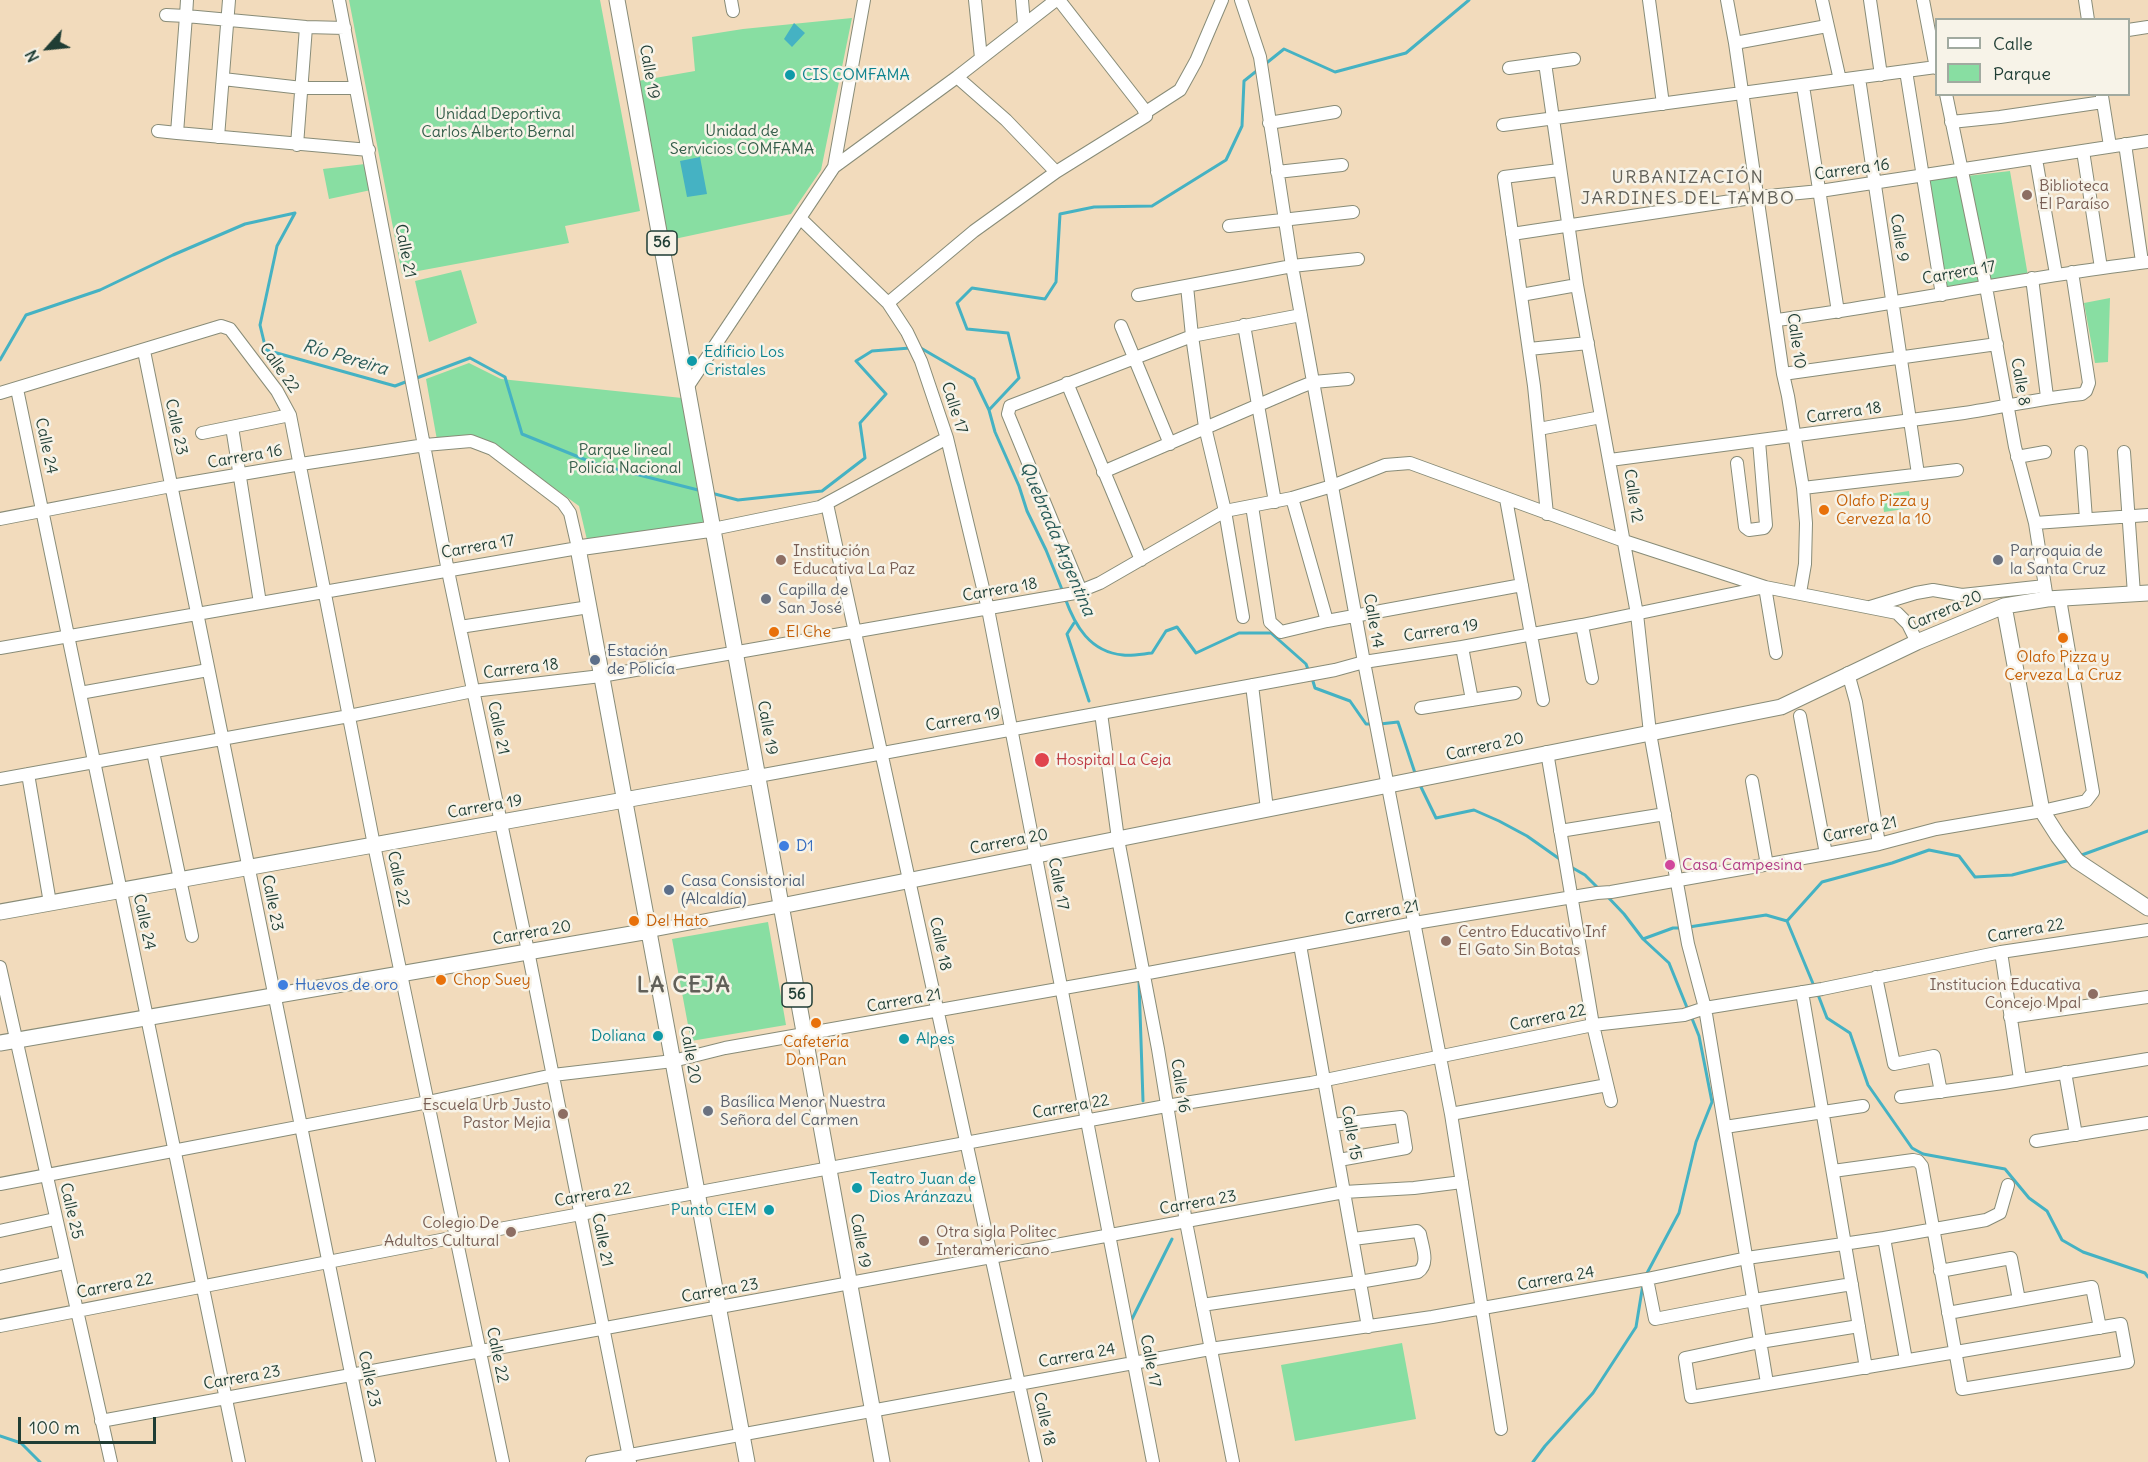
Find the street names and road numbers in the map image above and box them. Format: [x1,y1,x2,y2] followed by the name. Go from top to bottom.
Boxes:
[635,43,663,101] street label: Calle 19
[1813,155,1891,185] street label: Carrera 16
[1886,213,1912,263] street label: Calle 9
[390,223,420,279] street label: Calle 21
[647,231,677,255] road number: 56
[1921,257,1997,289] street label: Carrera 17
[1783,312,1809,370] street label: Calle 10
[255,339,303,397] street label: Calle 22
[2006,357,2034,407] street label: Calle 8
[937,380,971,436] street label: Calle 17
[161,397,191,457] street label: Calle 23
[1805,398,1883,428] street label: Carrera 18
[31,416,61,476] street label: Calle 24
[206,441,284,473] street label: Carrera 16
[1619,468,1647,524] street label: Calle 12
[440,531,516,563] street label: Carrera 17
[961,574,1039,606] street label: Carrera 18
[1905,587,1985,635] street label: Carrera 20
[1359,592,1387,650] street label: Calle 14
[1402,616,1480,646] street label: Carrera 19
[482,655,560,683] street label: Carrera 18
[483,699,513,757] street label: Calle 21
[753,699,781,757] street label: Calle 19
[924,704,1002,736] street label: Carrera 19
[1444,729,1526,765] street label: Carrera 20
[446,791,524,823] street label: Carrera 19
[1821,813,1899,847] street label: Carrera 21
[968,825,1050,859] street label: Carrera 20
[383,849,413,909] street label: Calle 22
[1043,856,1073,912] street label: Calle 17
[257,873,287,933] street label: Calle 23
[129,892,159,952] street label: Calle 24
[1343,896,1421,930] street label: Carrera 21
[925,915,955,973] street label: Calle 18
[1986,915,2066,947] street label: Carrera 22
[491,917,573,949] street label: Carrera 20
[782,983,812,1007] road number: 56
[865,985,943,1017] street label: Carrera 21
[1508,1001,1588,1035] street label: Carrera 22
[675,1025,705,1085] street label: Calle 20
[1166,1057,1194,1115] street label: Calle 16
[1031,1091,1111,1123] street label: Carrera 22
[1337,1104,1365,1162] street label: Calle 15
[553,1179,633,1211] street label: Carrera 22
[55,1181,87,1241] street label: Calle 25
[1158,1187,1238,1219] street label: Carrera 23
[587,1212,617,1268] street label: Calle 21
[846,1212,874,1270] street label: Calle 19
[1516,1263,1596,1295] street label: Carrera 24
[75,1269,155,1303] street label: Carrera 22
[680,1275,760,1307] street label: Carrera 23
[482,1325,512,1385] street label: Calle 22
[1135,1333,1165,1389] street label: Calle 17
[1037,1340,1117,1372] street label: Carrera 24
[354,1349,384,1409] street label: Calle 23
[202,1362,282,1394] street label: Carrera 23
[1029,1390,1059,1448] street label: Calle 18

